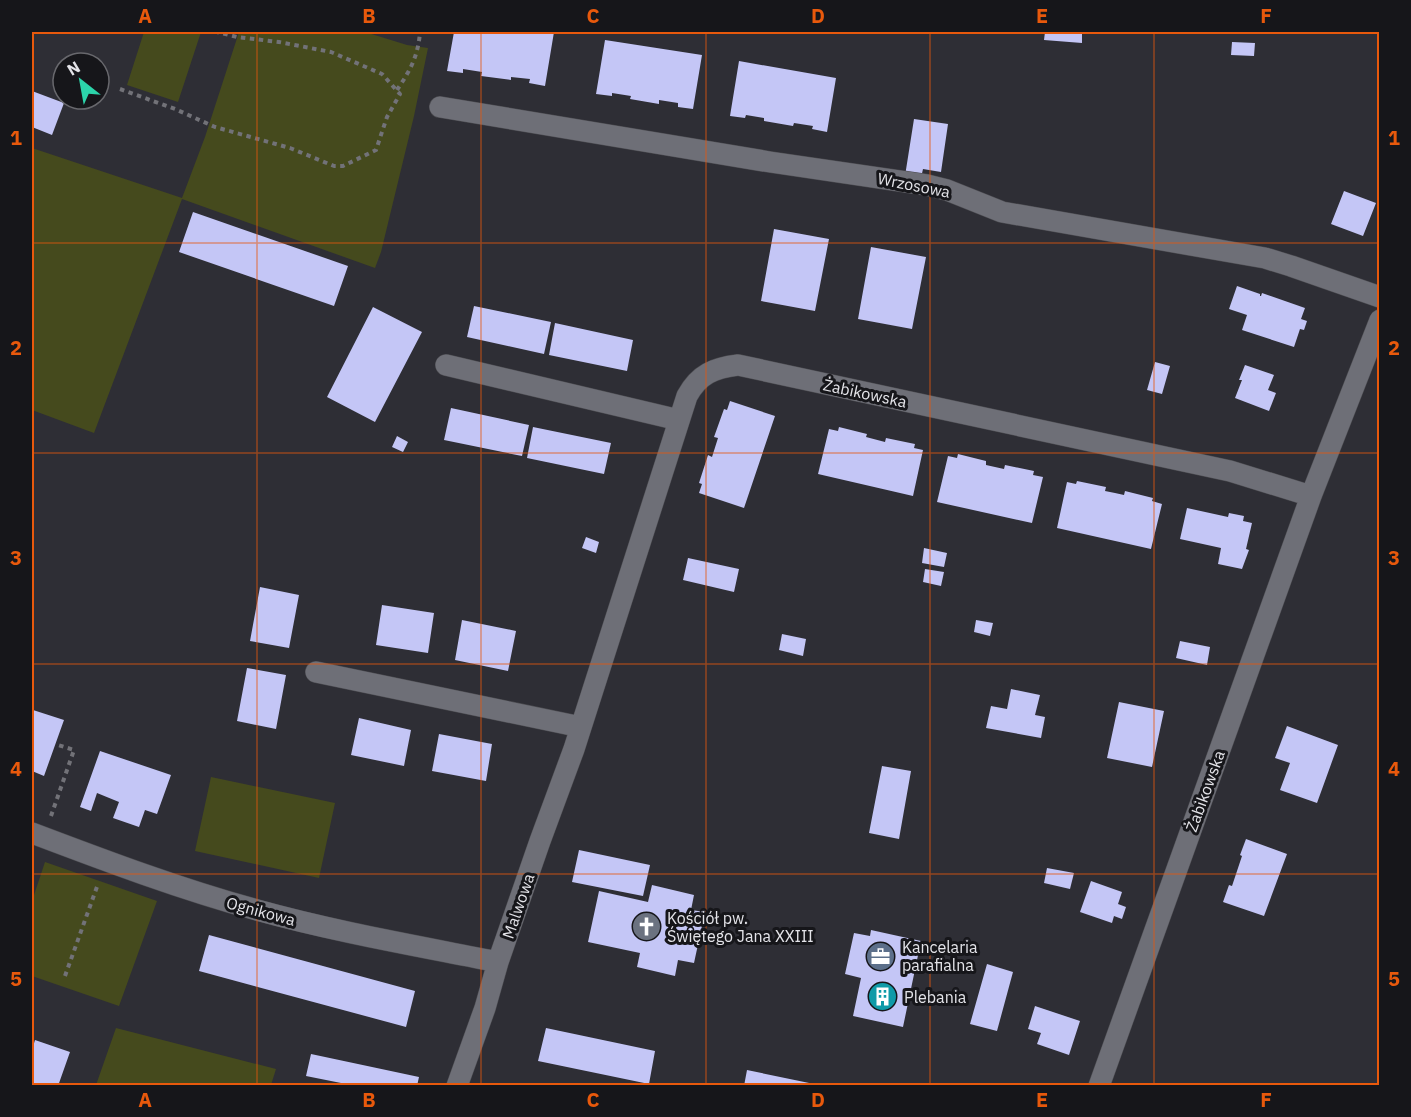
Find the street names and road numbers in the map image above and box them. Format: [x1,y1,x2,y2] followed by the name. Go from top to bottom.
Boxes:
[876,168,952,202] street label: Wrzosowa
[821,374,909,412] street label: Żabikowska
[1181,747,1229,834] street label: Żabikowska
[498,870,539,941] street label: Malwowa
[224,892,298,930] street label: Ognikowa

